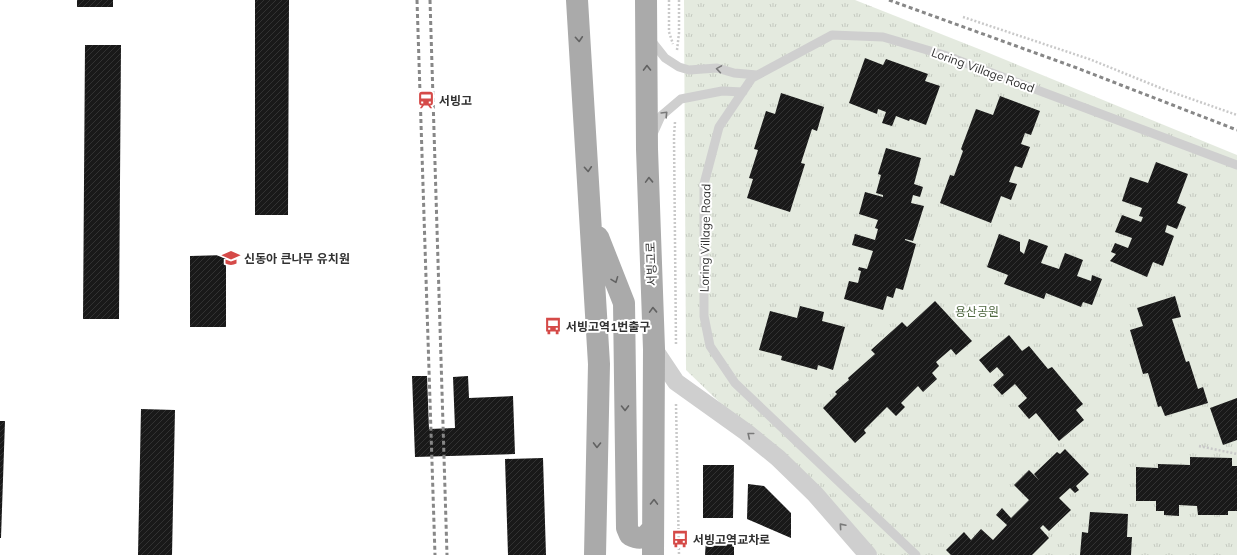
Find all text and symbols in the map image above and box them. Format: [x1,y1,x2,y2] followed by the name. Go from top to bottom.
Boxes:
[575,36,584,42] one-way arrow
[930,44,1036,96] street label: Loring Village Road
[643,65,651,71] one-way arrow
[716,66,722,74] one-way arrow
[416,90,436,110] station icon: 서빙고
[439,93,472,108] place label: 서빙고
[660,111,667,119] one-way arrow
[583,166,592,172] one-way arrow
[644,177,653,183] one-way arrow
[697,184,713,292] street label: Loring Village Road
[643,242,659,286] street label: 서빙고로
[221,248,241,268] school or university icon: 신동아 큰나무 유치원
[244,251,350,266] place label: 신동아 큰나무 유치원
[610,276,618,283] one-way arrow
[955,304,999,319] park label: 용산공원
[649,307,657,313] one-way arrow
[543,316,563,336] bus stop icon: 서빙고역1번출구
[566,319,650,334] place label: 서빙고역1번출구
[621,405,629,411] one-way arrow
[747,433,755,440] one-way arrow
[593,442,602,448] one-way arrow
[650,499,658,505] one-way arrow
[840,523,847,531] one-way arrow
[670,529,690,549] bus stop icon: 서빙고역교차로
[693,532,770,547] place label: 서빙고역교차로

